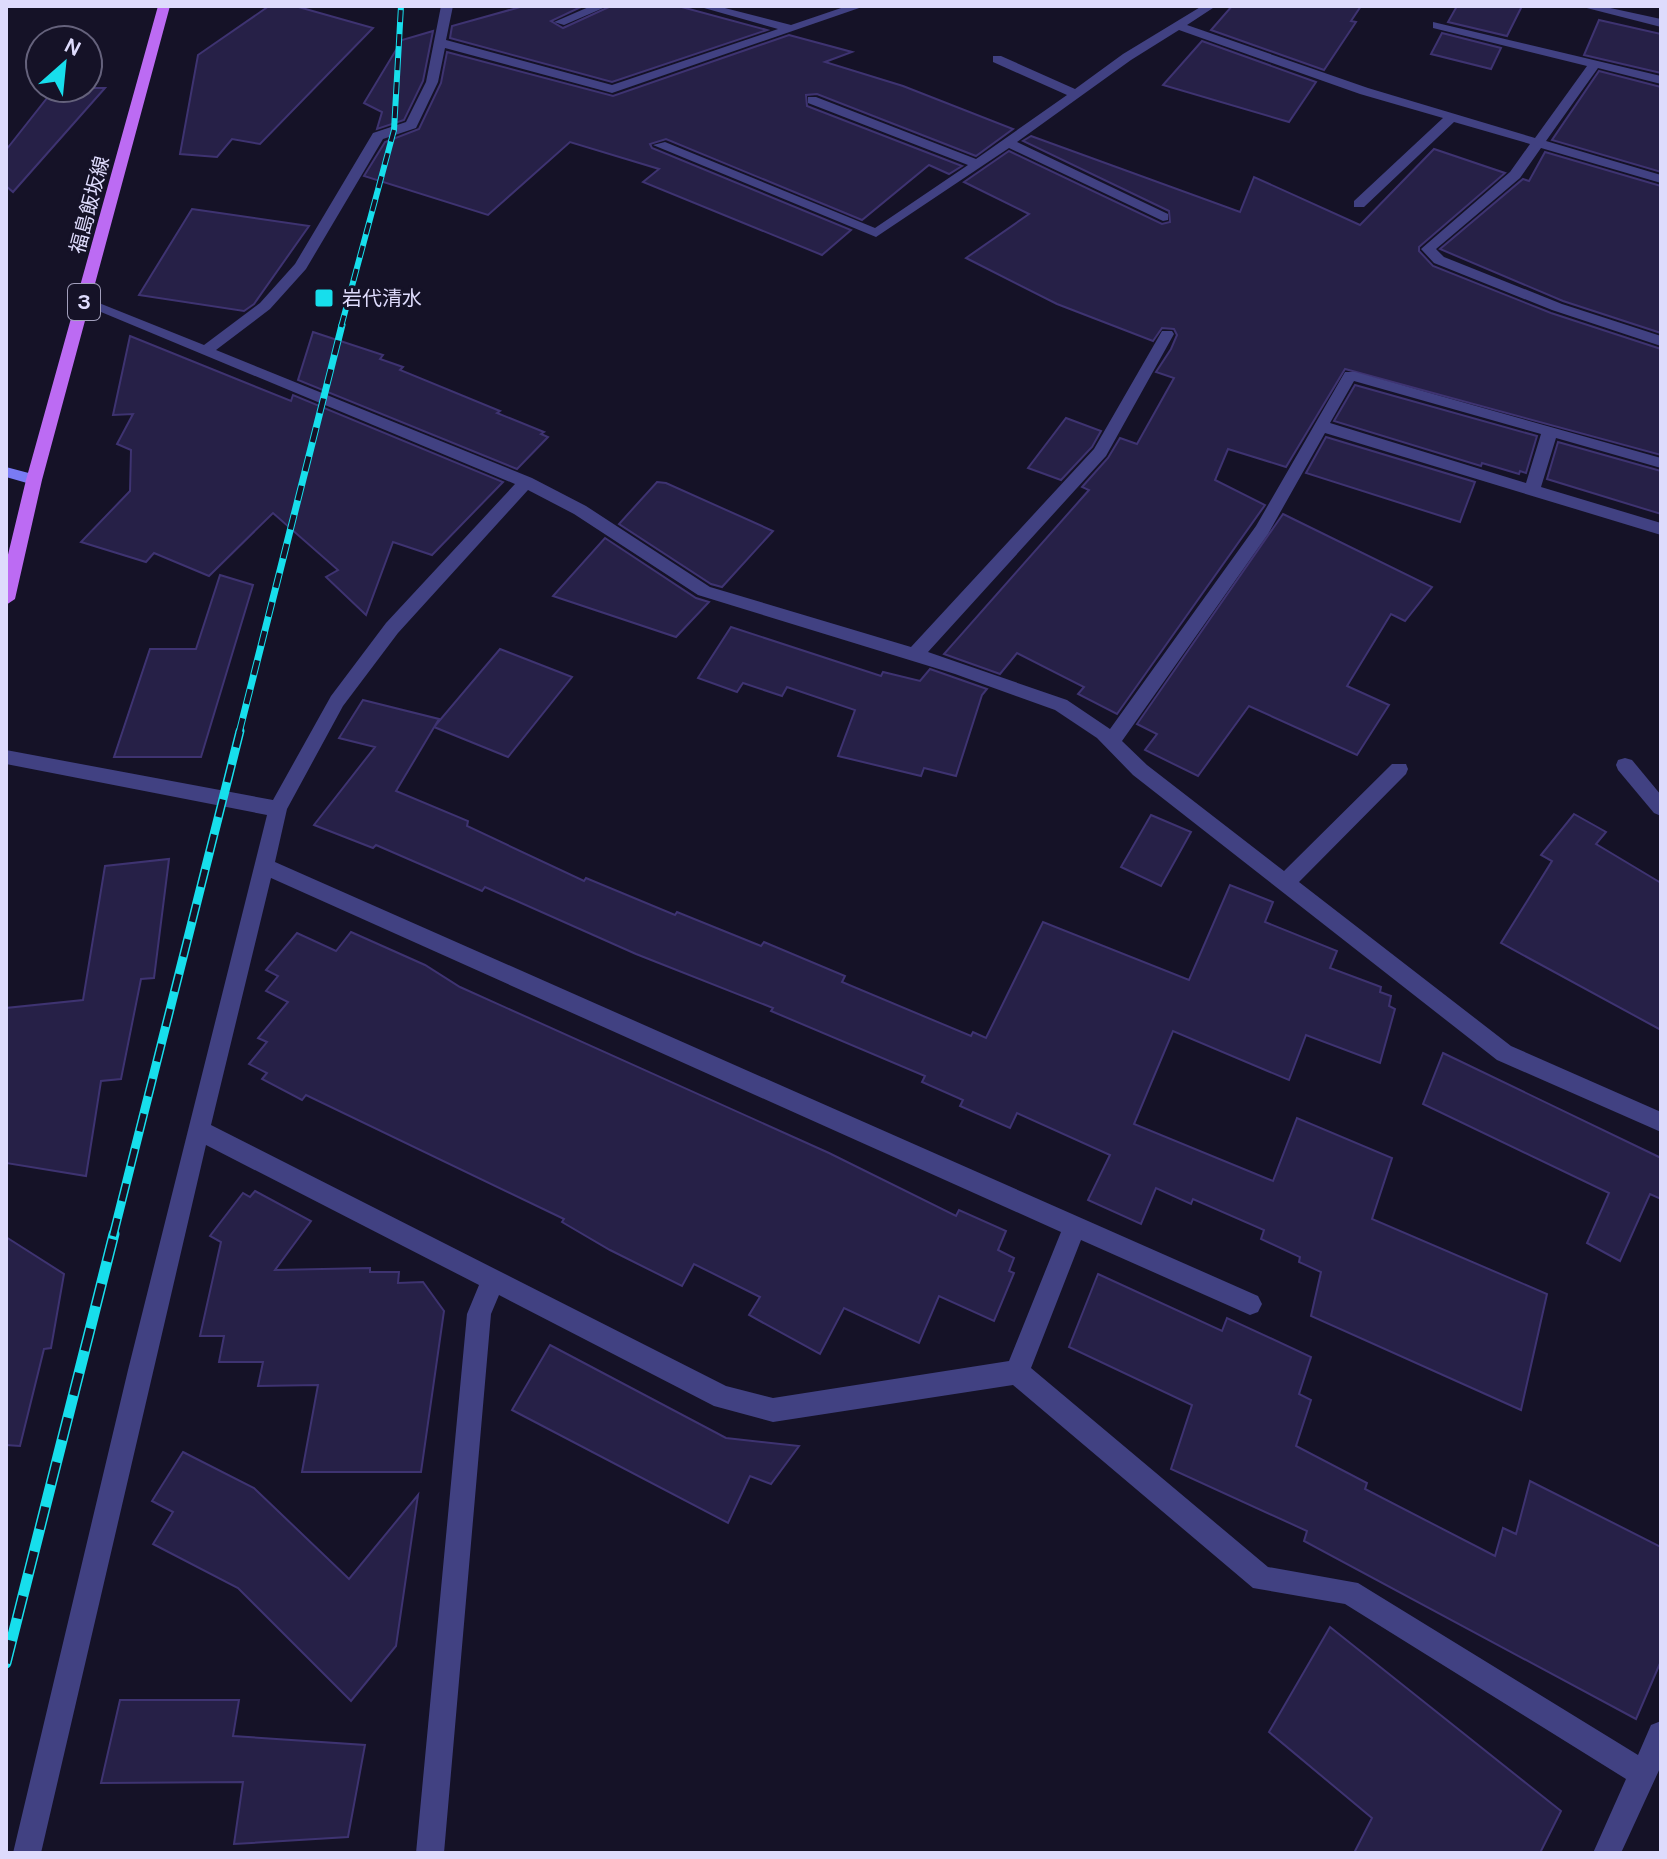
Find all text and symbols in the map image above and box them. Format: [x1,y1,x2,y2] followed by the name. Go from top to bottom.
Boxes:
[24,24,104,104] north arrow
[60,32,86,62] text: N
[66,154,114,256] street label: 福島飯坂線
[68,284,100,320] road number: 3
[313,287,335,309] marker: 岩代清水
[342,287,422,310] place label: 岩代清水

